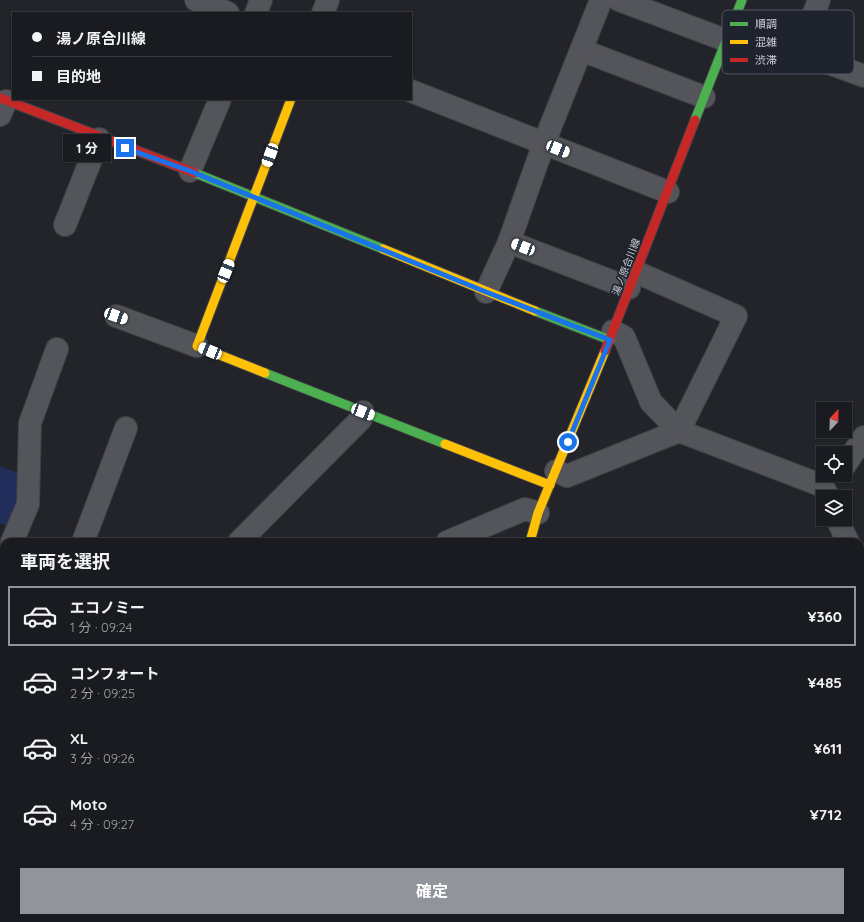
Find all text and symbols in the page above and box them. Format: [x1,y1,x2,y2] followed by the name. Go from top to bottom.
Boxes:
[722,10,854,74] legend
[755,17,777,31] text: 順調
[56,29,146,48] text: 湯ノ原合川線
[755,35,777,49] text: 混雑
[755,53,777,67] text: 渋滞
[56,67,101,86] text: 目的地
[63,134,111,162] callout: 1 分
[116,139,134,157] route end
[545,139,571,159] car
[76,140,98,156] text: 1 分
[260,142,280,168] car
[510,237,536,257] car
[609,237,643,297] street label: 湯ノ原合川線
[216,258,236,284] car
[103,306,129,326] car
[197,341,223,361] car
[350,402,376,422] car
[816,402,852,438] north arrow
[816,402,852,526] map controls
[559,433,577,451] route start
[816,446,852,482] button: locate
[816,490,852,526] button: layers
[20,550,110,573] text: 車両を選択
[22,598,58,634] icon: car
[70,598,145,617] text: エコノミー
[807,607,842,626] text: ¥360
[70,619,132,635] text: 1 分 · 09:24
[22,664,58,700] icon: car
[70,664,160,683] text: コンフォート
[807,673,842,692] text: ¥485
[70,685,135,701] text: 2 分 · 09:25
[70,729,88,748] text: XL
[22,730,58,766] icon: car
[813,739,842,758] text: ¥611
[70,750,135,766] text: 3 分 · 09:26
[70,795,107,814] text: Moto
[22,796,58,832] icon: car
[810,805,842,824] text: ¥712
[70,816,134,832] text: 4 分 · 09:27
[20,868,844,914] button: 確定

